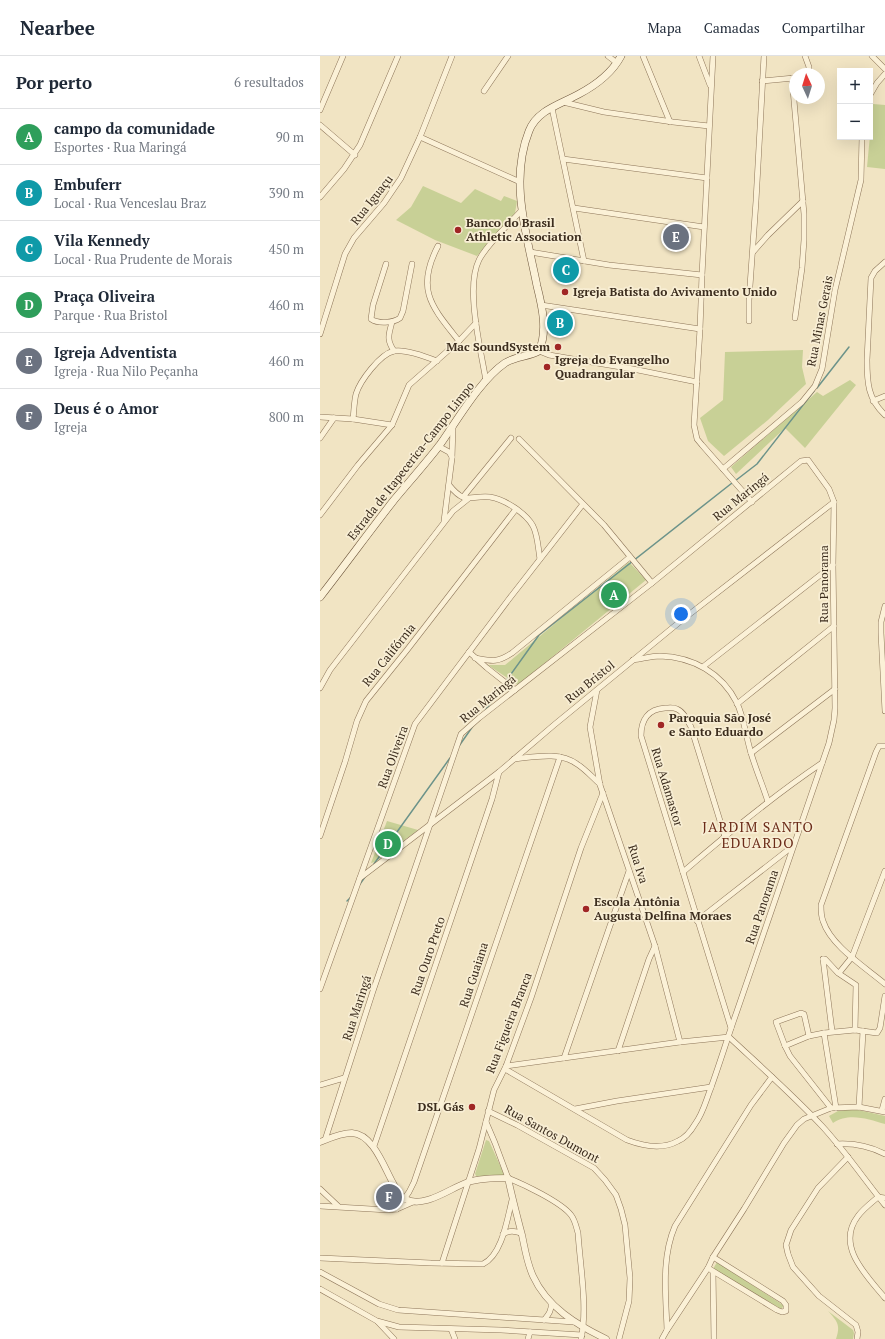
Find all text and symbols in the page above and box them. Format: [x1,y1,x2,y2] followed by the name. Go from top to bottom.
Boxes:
[20,15,95,40] text: Nearbee
[647,18,682,37] text: Mapa
[704,18,760,37] text: Camadas
[782,18,865,37] text: Compartilhar
[789,68,825,104] north arrow
[837,68,873,140] map controls
[837,68,873,104] button: +
[16,71,92,94] text: Por perto
[234,73,304,91] text: 6 resultados
[837,104,873,140] button: −
[54,118,215,138] text: campo da comunidade
[24,128,34,146] text: A
[276,128,304,146] text: 90 m
[54,138,187,156] text: Esportes · Rua Maringá
[347,172,396,228] street label: Rua Iguaçu
[54,174,121,194] text: Embuferr
[25,184,33,202] text: B
[269,184,304,202] text: 390 m
[54,194,206,212] text: Local · Rua Venceslau Braz
[466,215,582,244] place label: Banco do Brasil Athletic Association
[663,222,689,252] pin: E
[453,225,463,235] marker: Banco do Brasil Athletic Association
[54,230,150,250] text: Vila Kennedy
[25,240,33,258] text: C
[269,240,304,258] text: 450 m
[54,250,232,268] text: Local · Rua Prudente de Morais
[553,255,579,285] pin: C
[803,274,836,368] street label: Rua Minas Gerais
[573,284,777,299] place label: Igreja Batista do Avivamento Unido
[54,286,155,306] text: Praça Oliveira
[560,287,570,297] marker: Igreja Batista do Avivamento Unido
[24,296,34,314] text: D
[269,296,304,314] text: 460 m
[54,306,168,324] text: Parque · Rua Bristol
[547,308,573,338] pin: B
[446,339,550,354] place label: Mac SoundSystem
[54,342,177,362] text: Igreja Adventista
[553,342,563,352] marker: Mac SoundSystem
[25,352,33,370] text: E
[269,352,304,370] text: 460 m
[555,352,669,381] place label: Igreja do Evangelho Quadrangular
[54,362,198,380] text: Igreja · Rua Nilo Peçanha
[542,362,552,372] marker: Igreja do Evangelho Quadrangular
[344,378,477,543] street label: Estrada de Itapecerica-Campo Limpo
[54,398,158,418] text: Deus é o Amor
[25,408,33,426] text: F
[269,408,304,426] text: 800 m
[54,418,87,436] text: Igreja
[710,469,772,524] street label: Rua Maringá
[816,545,831,623] street label: Rua Panorama
[601,580,627,610] pin: A
[671,604,691,624] your location
[359,620,418,689] street label: Rua Califórnia
[562,657,618,706] street label: Rua Bristol
[457,671,519,726] street label: Rua Maringá
[669,710,772,739] place label: Paroquia São José e Santo Eduardo
[656,720,666,730] marker: Paroquia São José e Santo Eduardo
[374,723,411,790] street label: Rua Oliveira
[648,746,687,828] street label: Rua Adamastor
[702,817,814,852] district label: JARDIM SANTO EDUARDO
[375,829,401,859] pin: D
[625,843,652,885] street label: Rua Iva
[742,868,781,946] street label: Rua Panorama
[594,894,732,923] place label: Escola Antônia Augusta Delfina Moraes
[581,904,591,914] marker: Escola Antônia Augusta Delfina Moraes
[407,914,448,997] street label: Rua Ouro Preto
[456,940,491,1009] street label: Rua Guaiana
[482,970,535,1075] street label: Rua Figueira Branca
[339,973,374,1042] street label: Rua Maringá
[418,1099,465,1114] place label: DSL Gás
[502,1101,603,1166] street label: Rua Santos Dumont
[467,1102,477,1112] marker: DSL Gás
[376,1182,402,1212] pin: F

